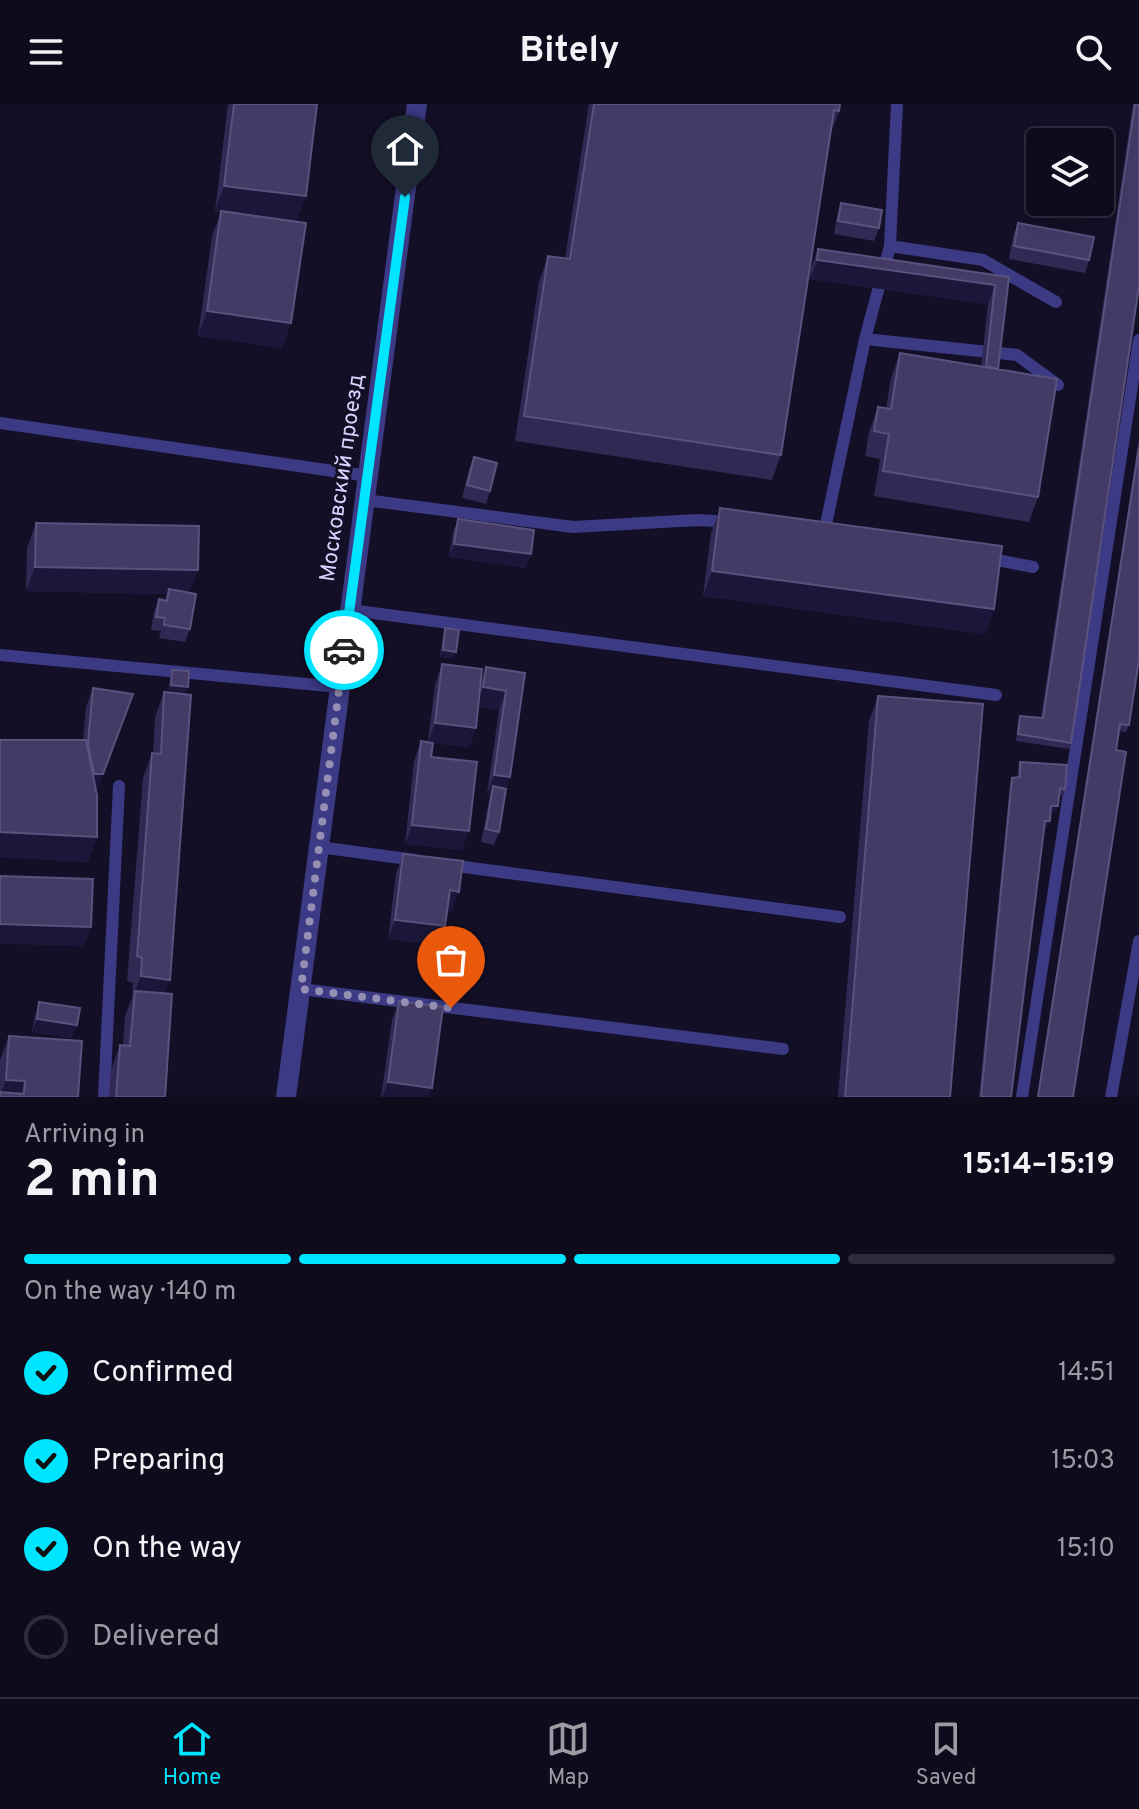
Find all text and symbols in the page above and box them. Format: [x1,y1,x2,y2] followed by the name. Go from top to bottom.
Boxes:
[520,29,619,75] text: Bitely
[24,30,68,74] icon: menu
[1071,30,1115,74] icon: search
[371,115,439,197] pin
[383,127,427,171] icon: home
[1026,128,1114,216] map controls
[1026,128,1114,216] button: layers
[315,372,371,584] street label: Московский проезд
[304,610,384,690] courier
[322,628,366,672] icon: car
[417,926,485,1008] pin
[429,938,473,982] icon: bag
[24,1119,145,1152] text: Arriving in
[963,1147,1115,1184] text: 15:14–15:19
[24,1149,160,1215] text: 2 min
[24,1276,236,1309] text: On the way · 140 m
[24,1351,68,1395] icon: check
[92,1355,234,1392] text: Confirmed
[1058,1357,1115,1390] text: 14:51
[24,1439,68,1483] icon: check
[92,1443,225,1480] text: Preparing
[1051,1445,1115,1478] text: 15:03
[24,1527,68,1571] icon: check
[92,1531,242,1568] text: On the way
[1057,1533,1115,1566] text: 15:10
[92,1619,220,1656] text: Delivered
[163,1717,221,1792] tab: Home
[546,1717,590,1792] tab: Map
[916,1717,976,1792] tab: Saved

